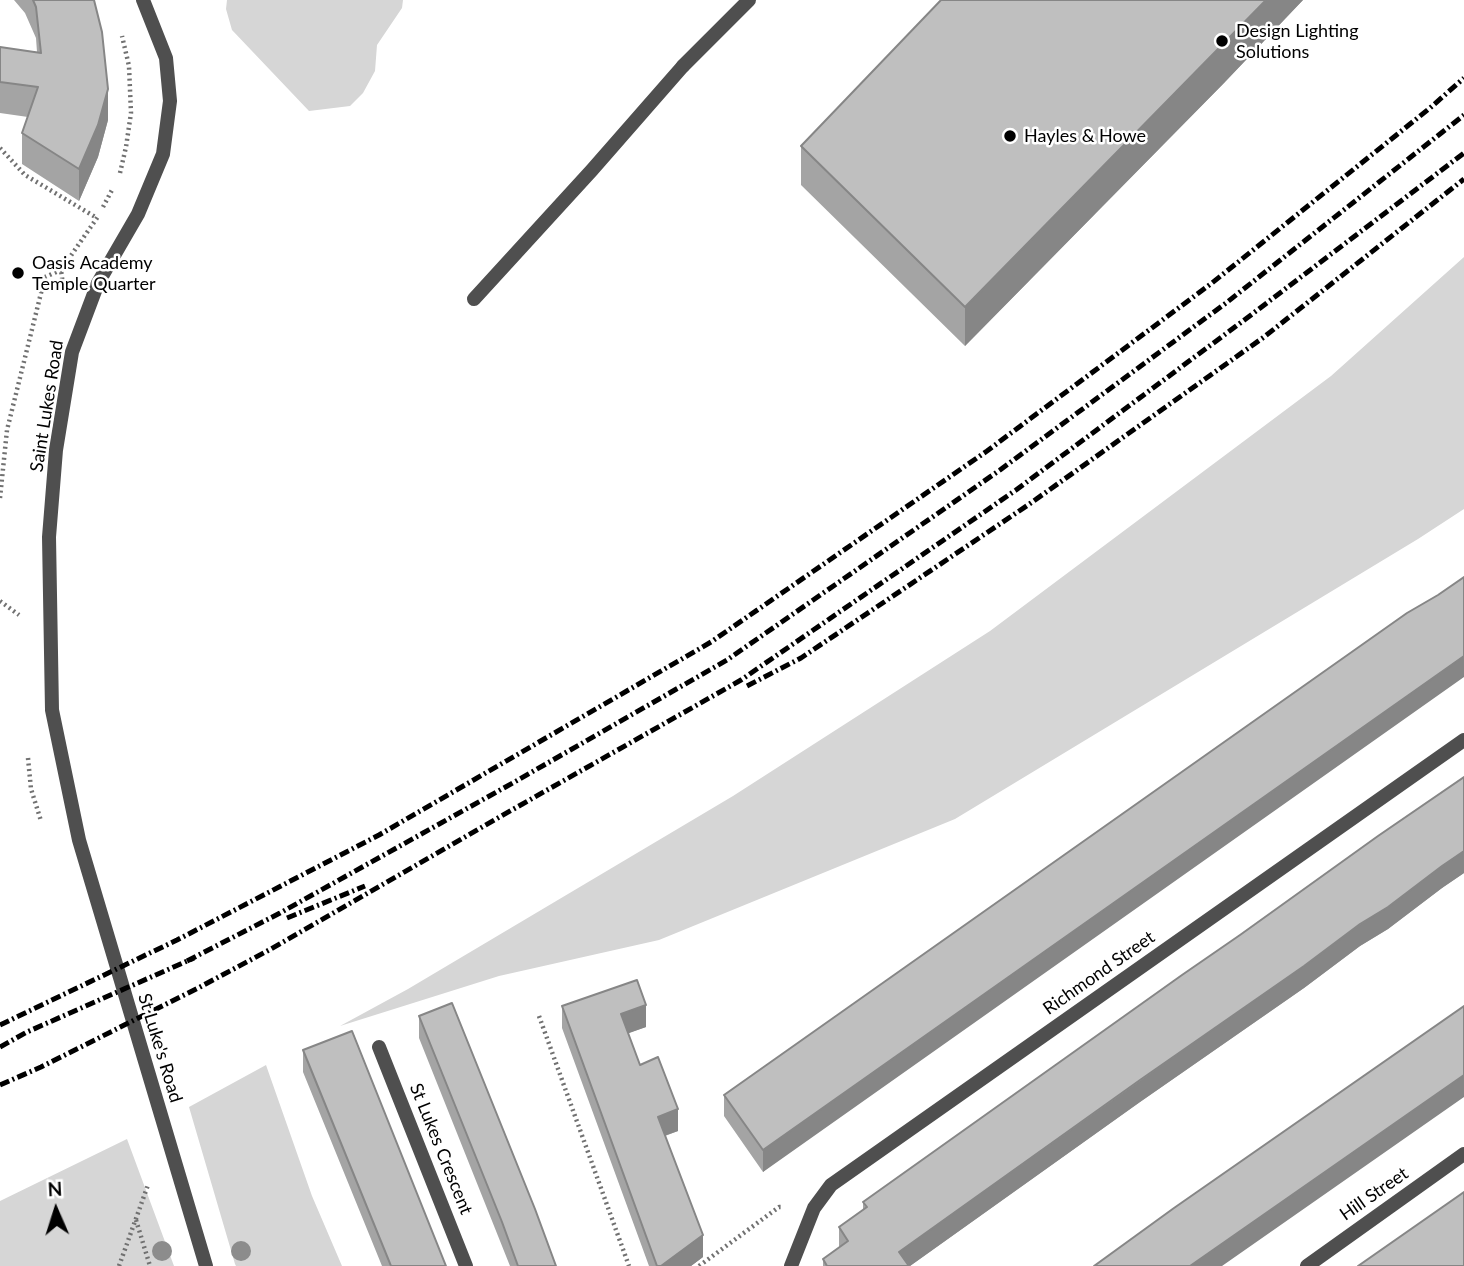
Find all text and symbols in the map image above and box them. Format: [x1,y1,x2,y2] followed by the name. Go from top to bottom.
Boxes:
[1236,20,1359,62] place label: Design Lighting Solutions
[1214,33,1230,49] marker: Design Lighting Solutions
[1024,125,1146,147] place label: Hayles & Howe
[1002,128,1018,144] marker: Hayles & Howe
[32,252,155,294] place label: Oasis Academy Temple Quarter
[10,265,26,281] marker: Oasis Academy Temple Quarter
[26,339,68,473] street label: Saint Lukes Road
[1039,927,1159,1019] street label: Richmond Street
[133,991,187,1105] street label: St Luke's Road
[405,1080,477,1218] street label: St Lukes Crescent
[1336,1163,1412,1225] street label: Hill Street
[21,1175,91,1245] north arrow
[47,1177,63,1200] text: N

